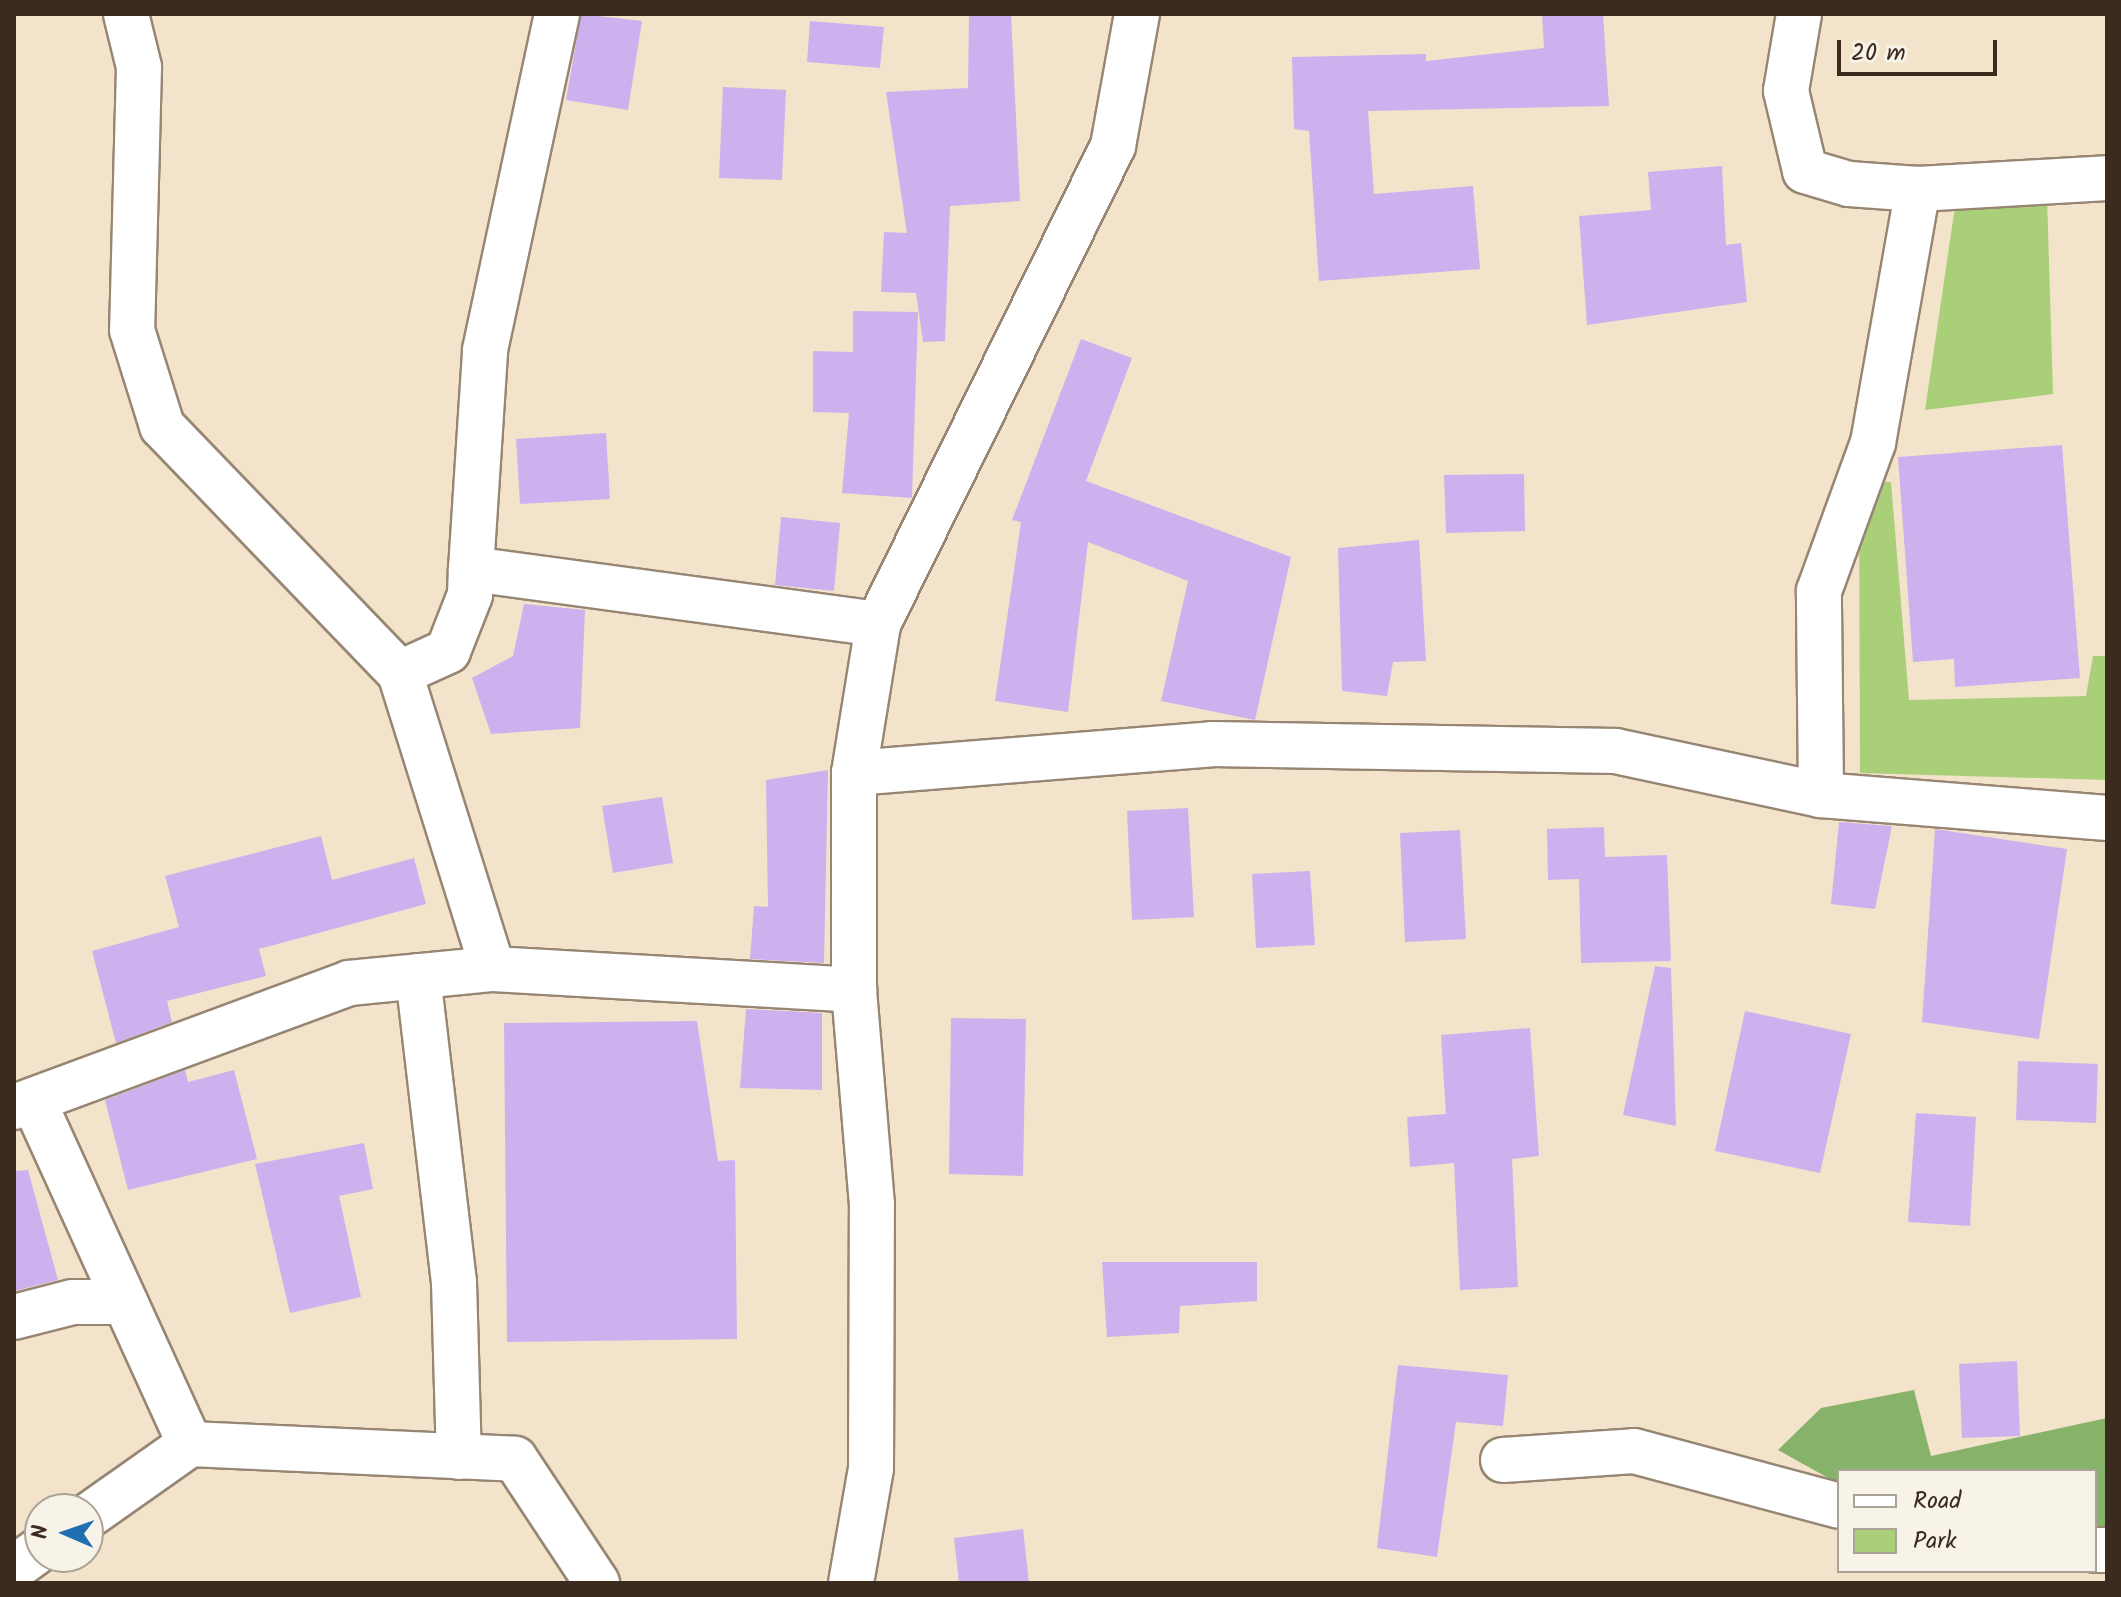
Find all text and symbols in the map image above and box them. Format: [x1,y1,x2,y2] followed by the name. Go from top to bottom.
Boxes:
[1841,24,2001,74] scale bar
[1851,34,1906,73] text: 20 m
[1837,1469,2097,1573] legend
[1913,1482,1961,1521] text: Road
[24,1493,104,1573] north arrow
[1913,1522,1957,1561] text: Park
[24,1525,59,1540] text: N

